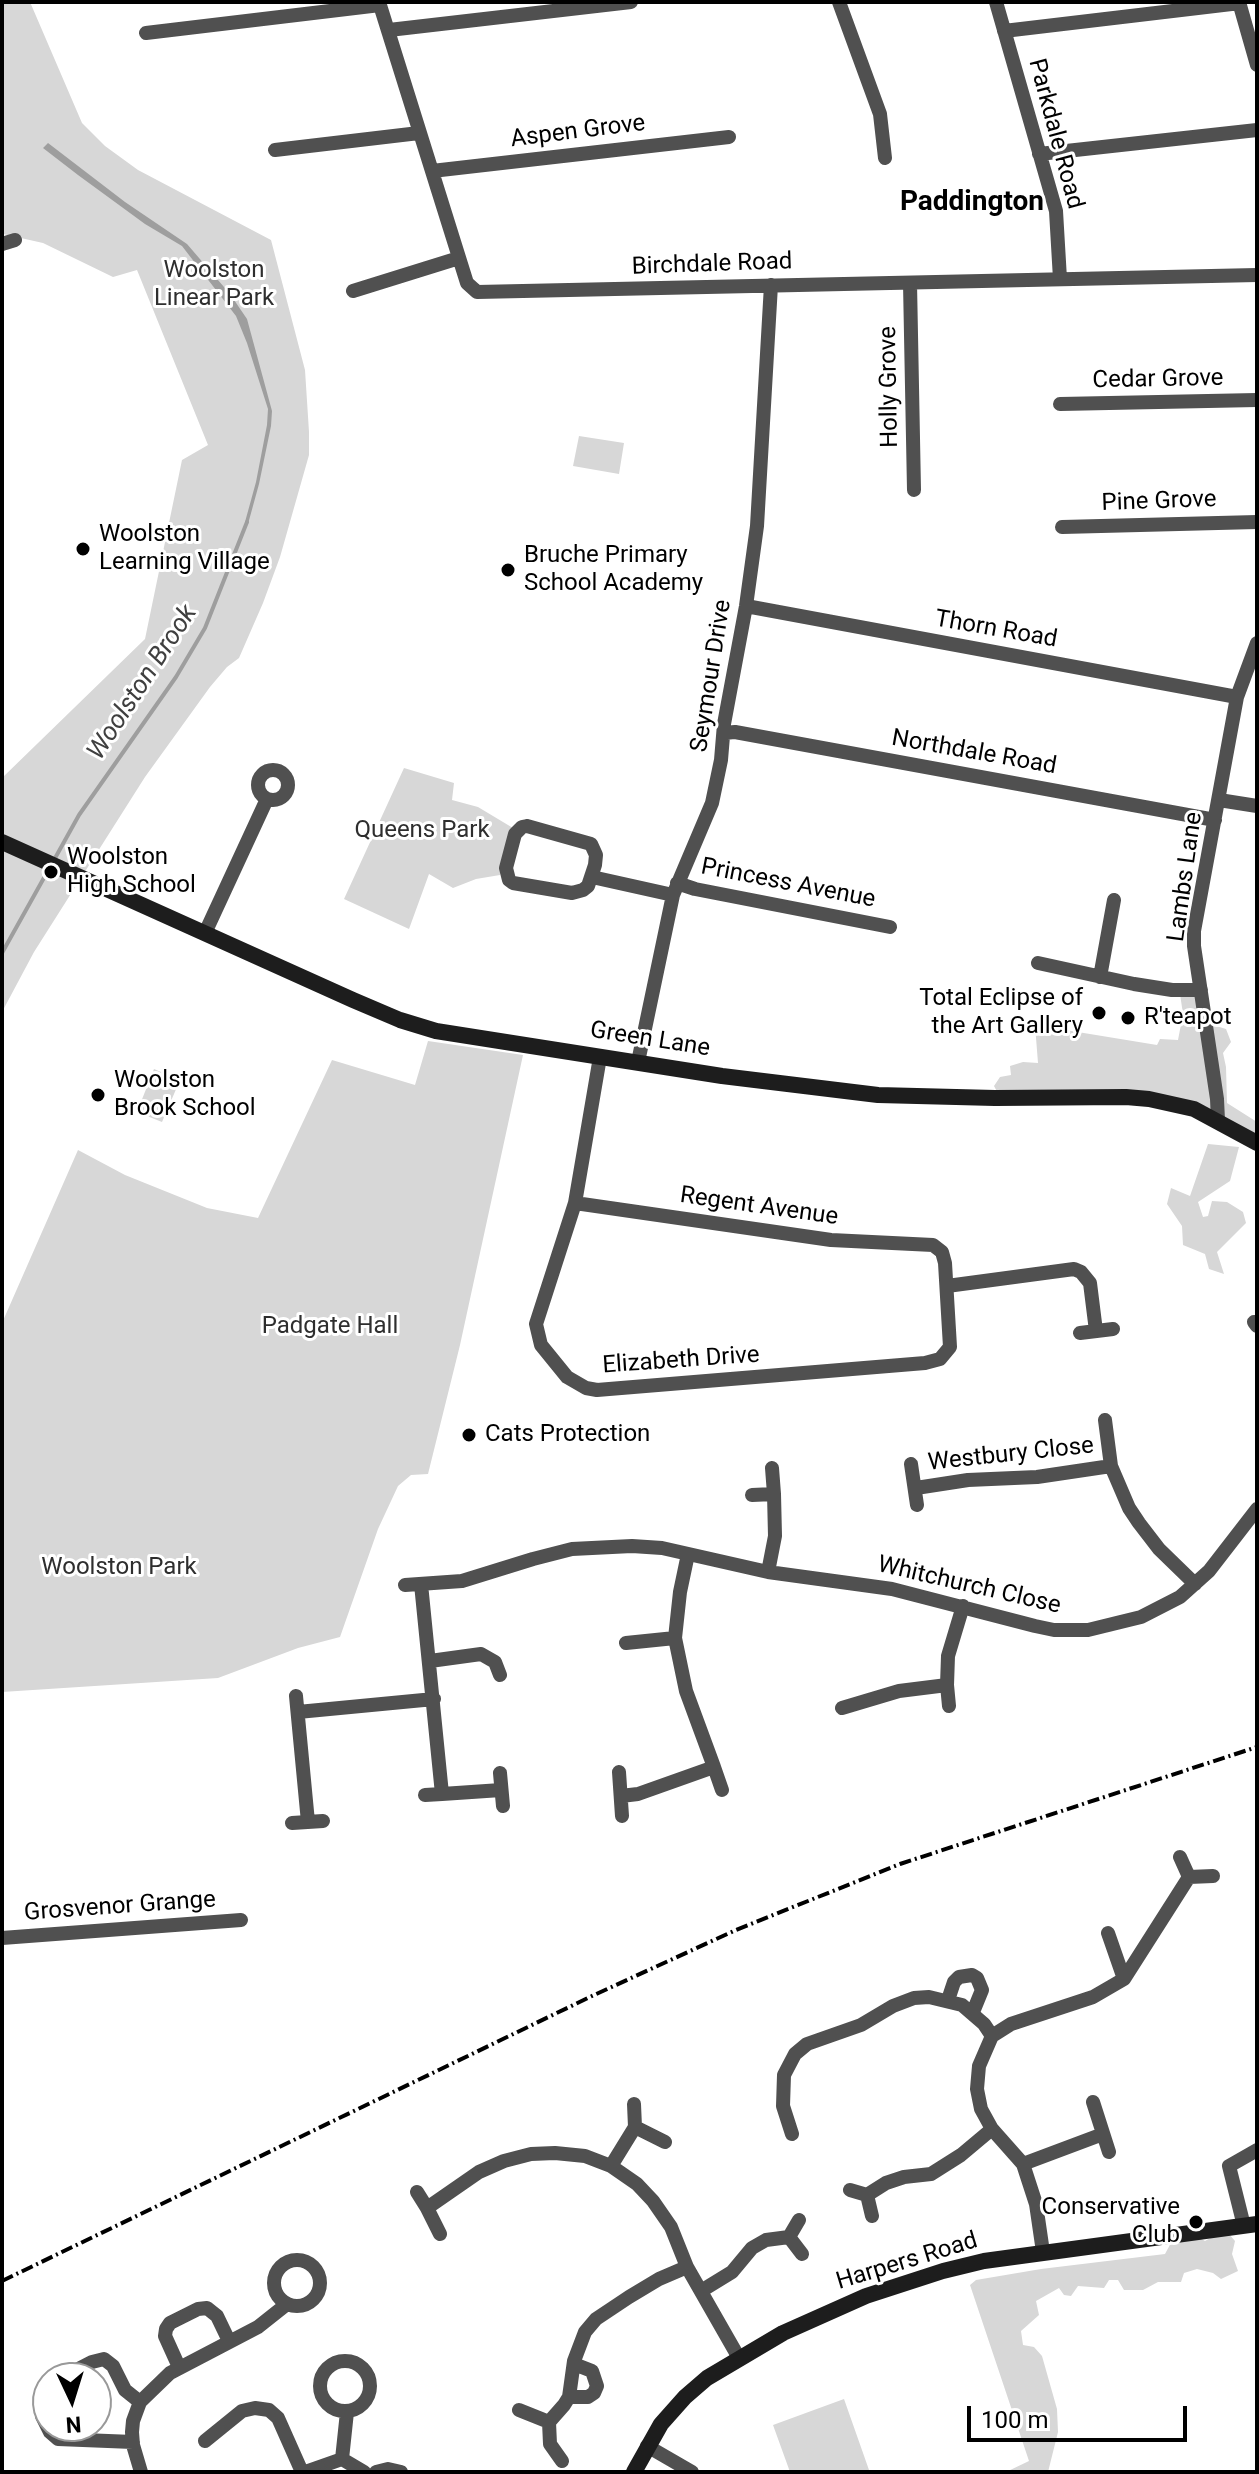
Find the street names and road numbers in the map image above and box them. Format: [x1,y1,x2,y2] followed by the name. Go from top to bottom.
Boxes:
[1021,56,1089,212] street label: Parkdale Road
[509,109,647,155] street label: Aspen Grove
[631,248,793,282] street label: Birchdale Road
[875,326,905,448] street label: Holly Grove
[1092,364,1224,396] street label: Cedar Grove
[1101,486,1217,518] street label: Pine Grove
[686,598,738,754] street label: Seymour Drive
[933,605,1059,655] street label: Thorn Road
[889,724,1059,782] street label: Northdale Road
[1163,810,1209,944] street label: Lambs Lane
[698,853,878,915] street label: Princess Avenue
[588,1016,712,1064] street label: Green Lane
[678,1182,840,1232] street label: Regent Avenue
[601,1341,761,1381] street label: Elizabeth Drive
[927,1432,1095,1478] street label: Westbury Close
[875,1551,1063,1621] street label: Whitchurch Close
[23,1886,217,1928] street label: Grosvenor Grange
[833,2227,981,2297] street label: Harpers Road

